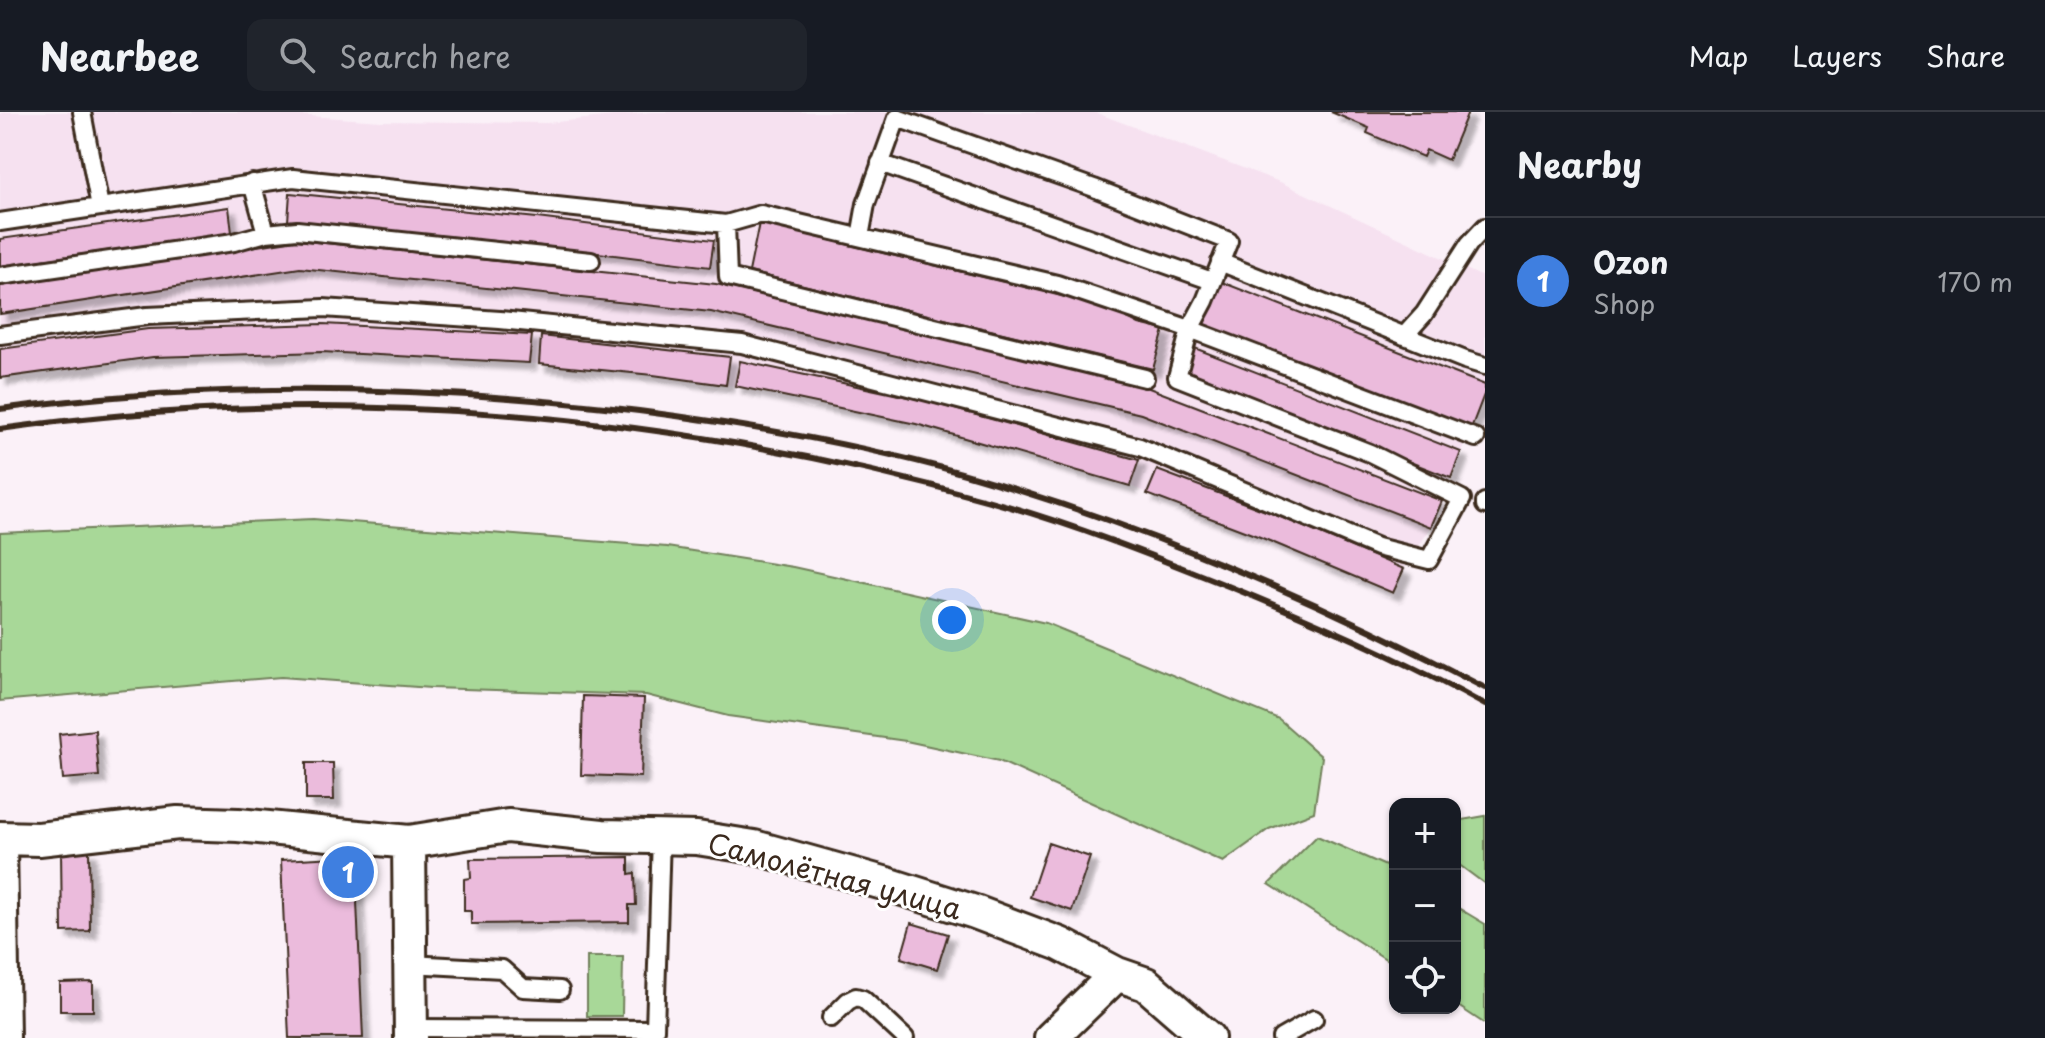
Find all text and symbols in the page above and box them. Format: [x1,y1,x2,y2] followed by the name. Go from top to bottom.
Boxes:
[247,19,807,91] search box
[40,27,199,84] text: Nearbee
[275,33,319,77] icon: search
[339,33,511,78] text: Search here
[1688,34,1748,77] text: Map
[1792,34,1882,77] text: Layers
[1926,34,2005,77] text: Share
[1517,138,1642,190] text: Nearby
[1593,239,1668,284] text: Ozon
[1537,262,1549,301] text: 1
[1938,262,2013,301] text: 170 m
[1593,284,1655,323] text: Shop
[932,600,972,640] your location
[1389,798,1461,1014] map controls
[1389,798,1461,870] button: +
[703,820,967,930] street label: Самолётная улица
[322,842,374,902] pin: 1
[1389,870,1461,942] button: −
[1389,942,1461,1014] button: locate

